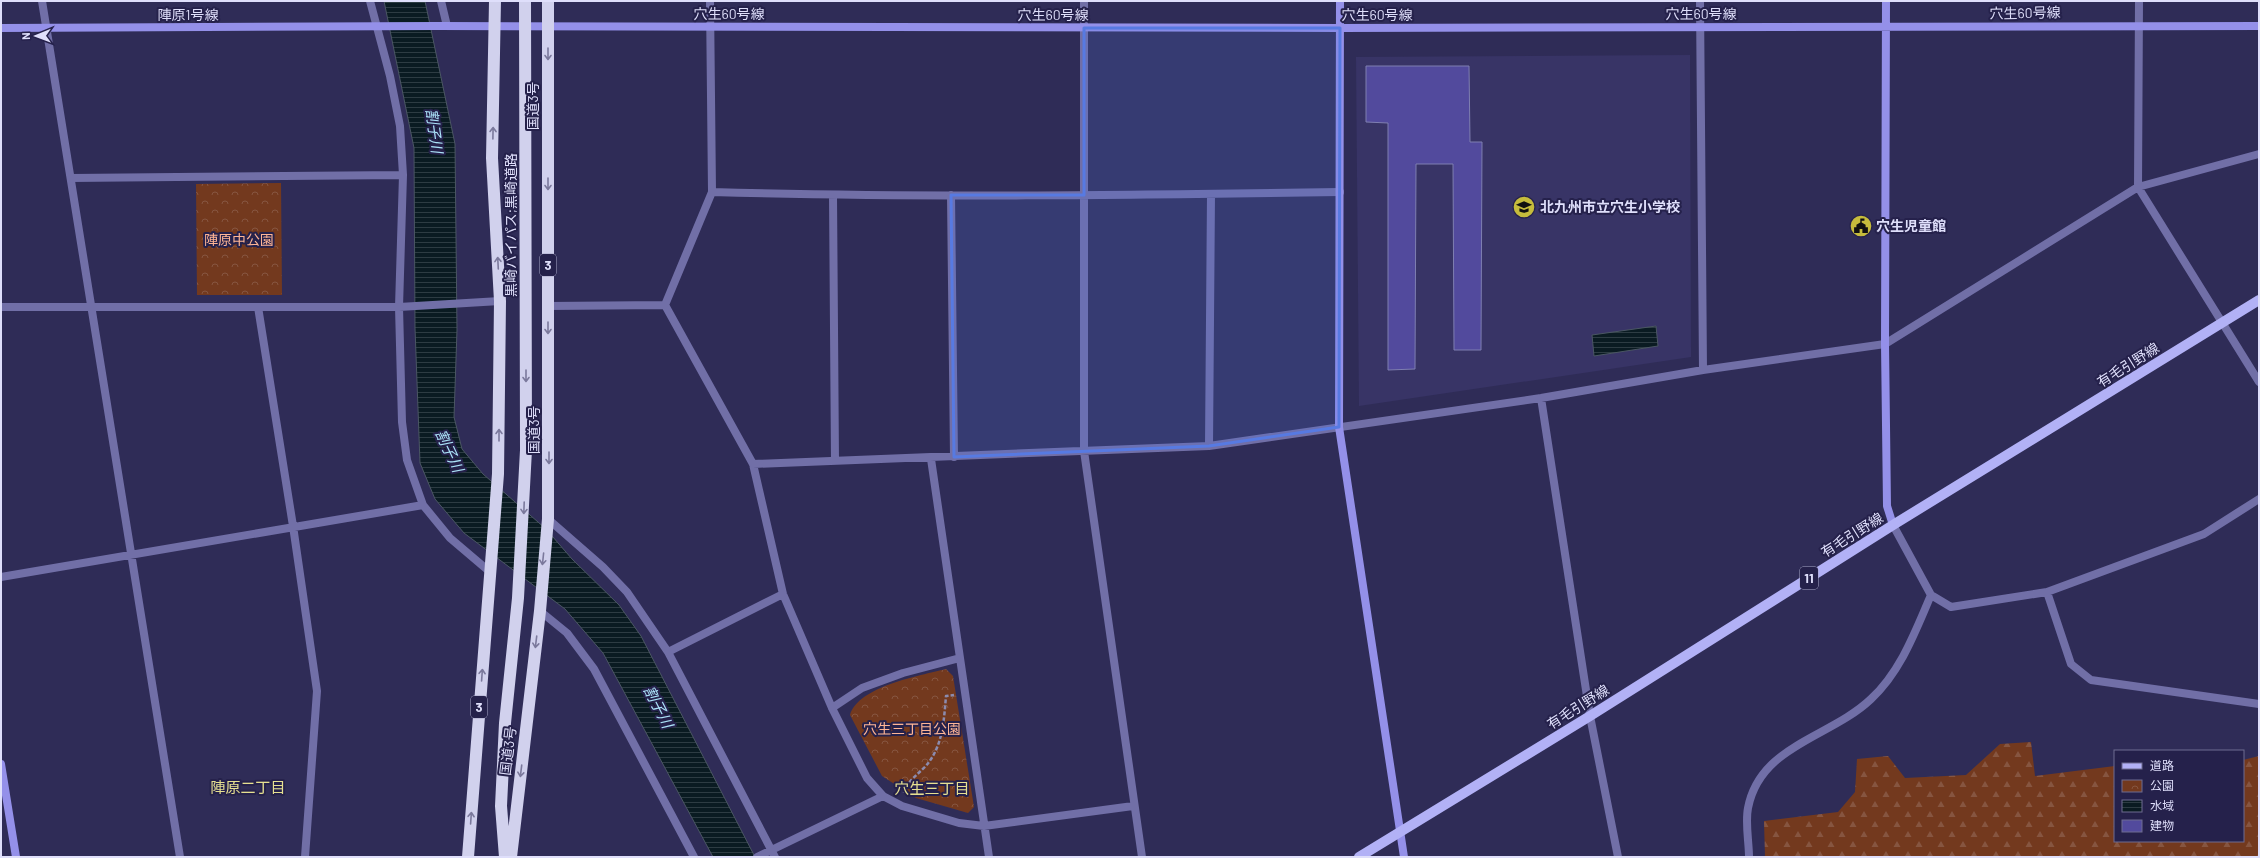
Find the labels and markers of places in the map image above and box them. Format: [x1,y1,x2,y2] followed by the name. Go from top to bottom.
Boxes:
[1511,194,1537,220] school or university icon: 北九州市立穴生小学校
[1540,198,1680,215] place label: 北九州市立穴生小学校
[1848,213,1874,239] public building icon: 穴生児童館
[1876,217,1946,234] place label: 穴生児童館

